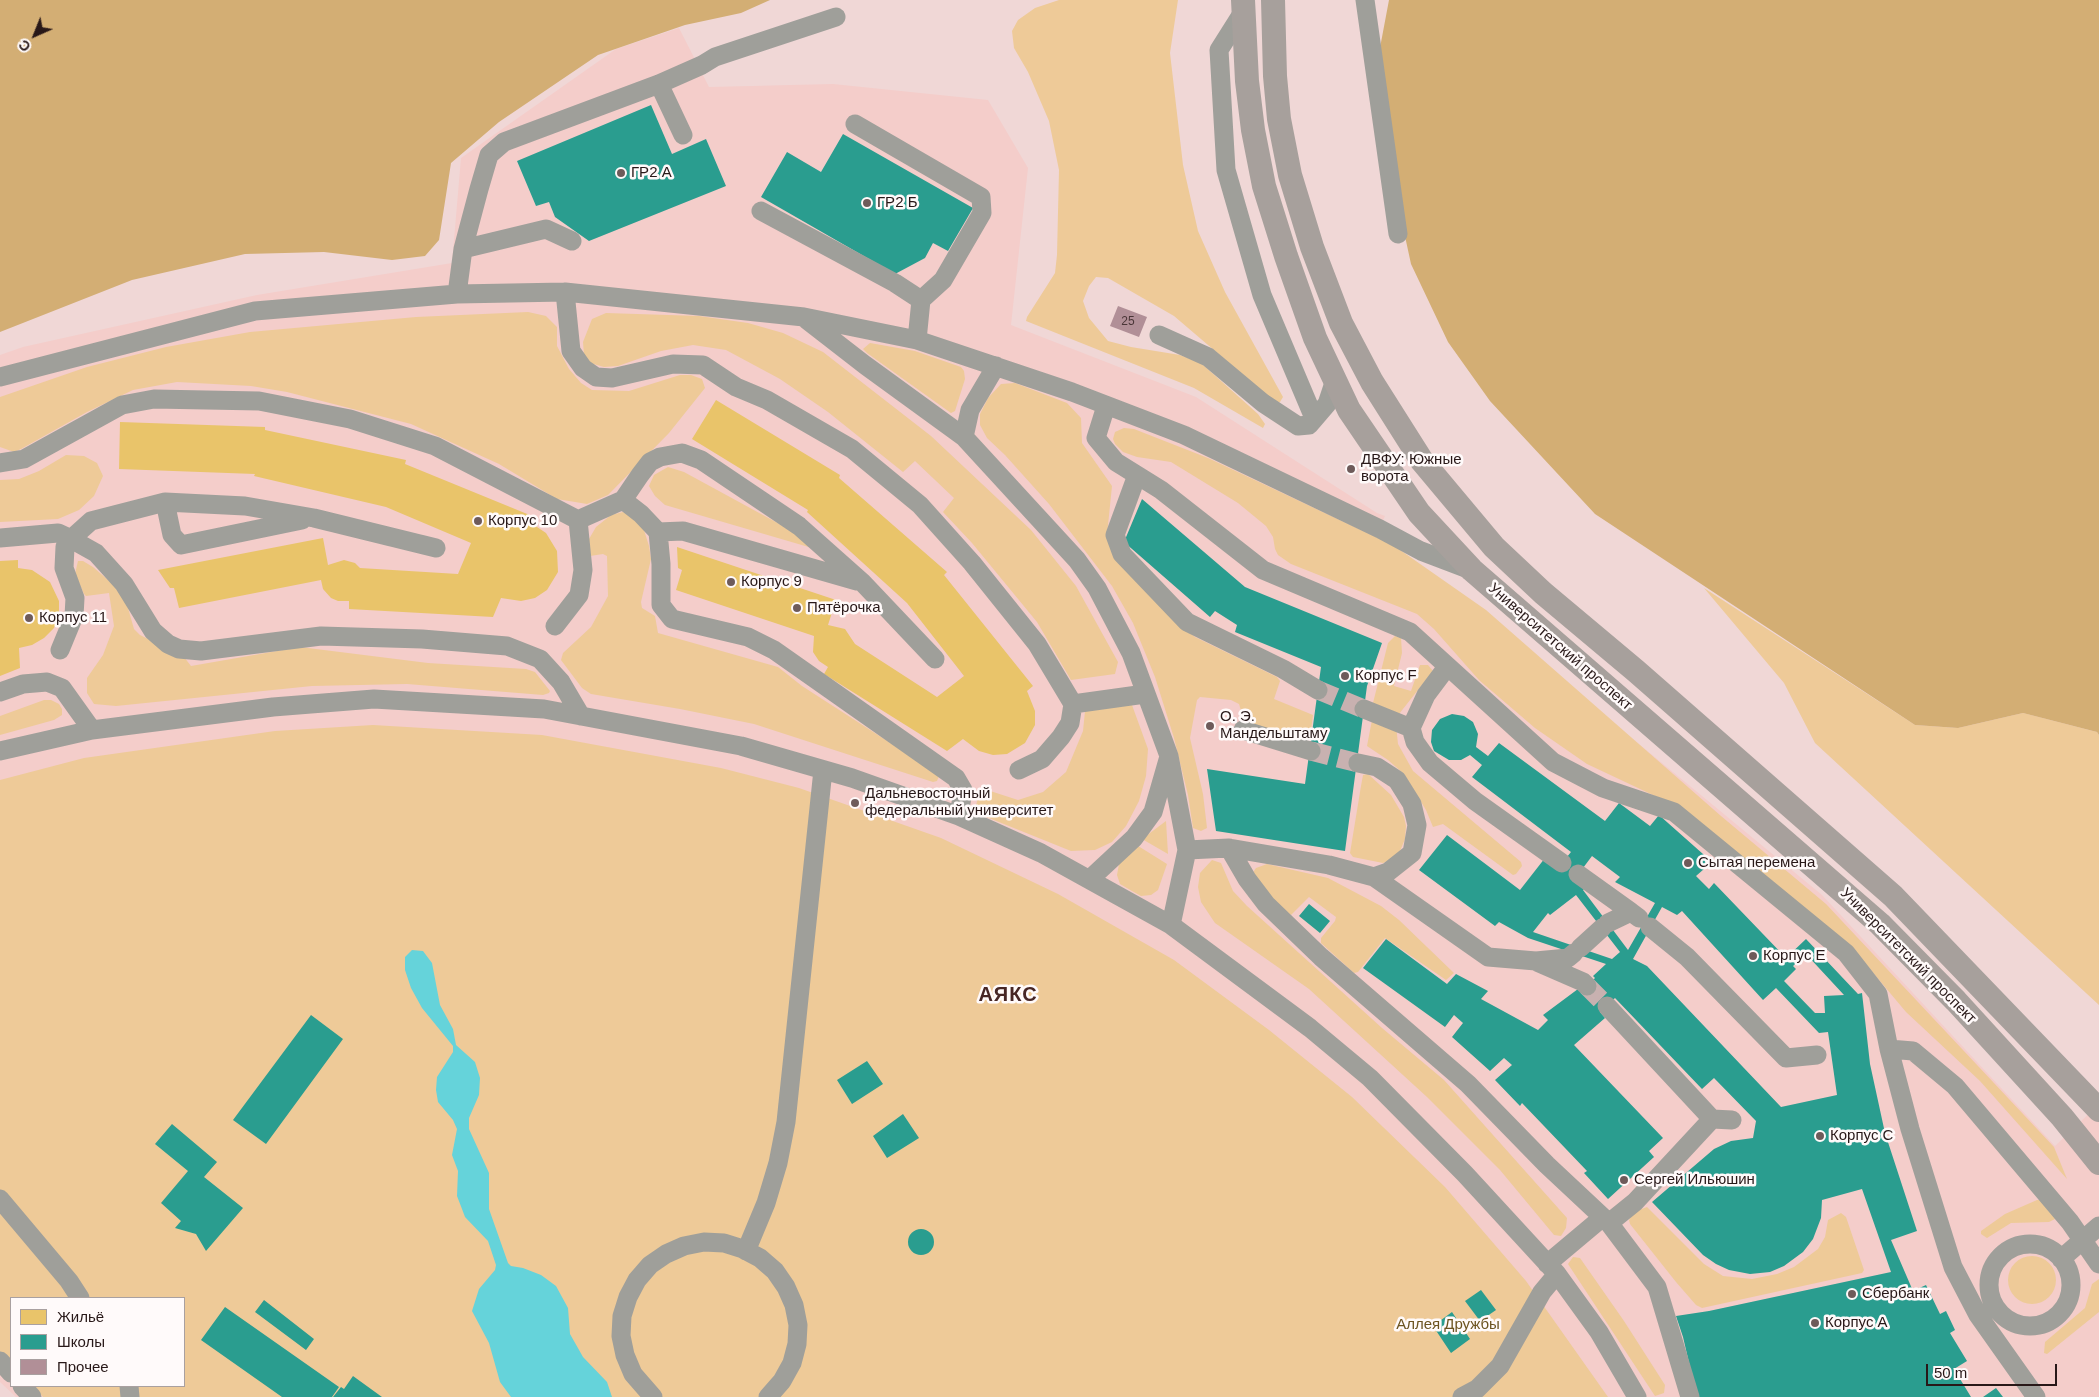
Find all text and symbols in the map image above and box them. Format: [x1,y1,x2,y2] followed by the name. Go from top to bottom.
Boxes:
[10,10,60,60] north arrow
[15,37,34,55] text: С
[631,164,672,182] place label: ГР2 А
[615,167,627,179] marker: ГР2 А
[877,194,917,212] place label: ГР2 Б
[861,197,873,209] marker: ГР2 Б
[1121,315,1135,329] house number: 25
[1361,451,1462,486] place label: ДВФУ: Южные ворота
[1345,463,1357,475] marker: ДВФУ: Южные ворота
[488,512,557,530] place label: Корпус 10
[472,515,484,527] marker: Корпус 10
[741,573,802,591] place label: Корпус 9
[725,576,737,588] marker: Корпус 9
[1484,580,1636,714] street label: Университетский проспект
[807,599,881,617] place label: Пятёрочка
[791,602,803,614] marker: Пятёрочка
[39,609,107,627] place label: Корпус 11
[23,612,35,624] marker: Корпус 11
[1355,667,1417,685] place label: Корпус F
[1339,670,1351,682] marker: Корпус F
[1220,708,1328,743] place label: О. Э. Мандельштаму
[1204,720,1216,732] marker: О. Э. Мандельштаму
[865,785,1053,820] place label: Дальневосточный федеральный университет
[849,797,861,809] marker: Дальневосточный федеральный университет
[1698,854,1815,872] place label: Сытая перемена
[1682,857,1694,869] marker: Сытая перемена
[1836,884,1980,1028] street label: Университетский проспект
[1763,947,1826,965] place label: Корпус E
[1747,950,1759,962] marker: Корпус E
[978,983,1038,1007] district label: АЯКС
[1830,1127,1893,1145] place label: Корпус C
[1814,1130,1826,1142] marker: Корпус C
[1634,1171,1755,1189] place label: Сергей Ильюшин
[1618,1174,1630,1186] marker: Сергей Ильюшин
[1862,1285,1929,1303] place label: Сбербанк
[1846,1288,1858,1300] marker: Сбербанк
[10,1297,185,1387] legend
[57,1308,104,1325] text: Жильё
[1825,1314,1888,1332] place label: Корпус A
[1396,1316,1500,1334] park label: Аллея Дружбы
[1809,1317,1821,1329] marker: Корпус A
[57,1333,105,1350] text: Школы
[1929,1354,2060,1386] scale bar
[57,1358,109,1375] text: Прочее
[1934,1364,1967,1381] text: 50 m

